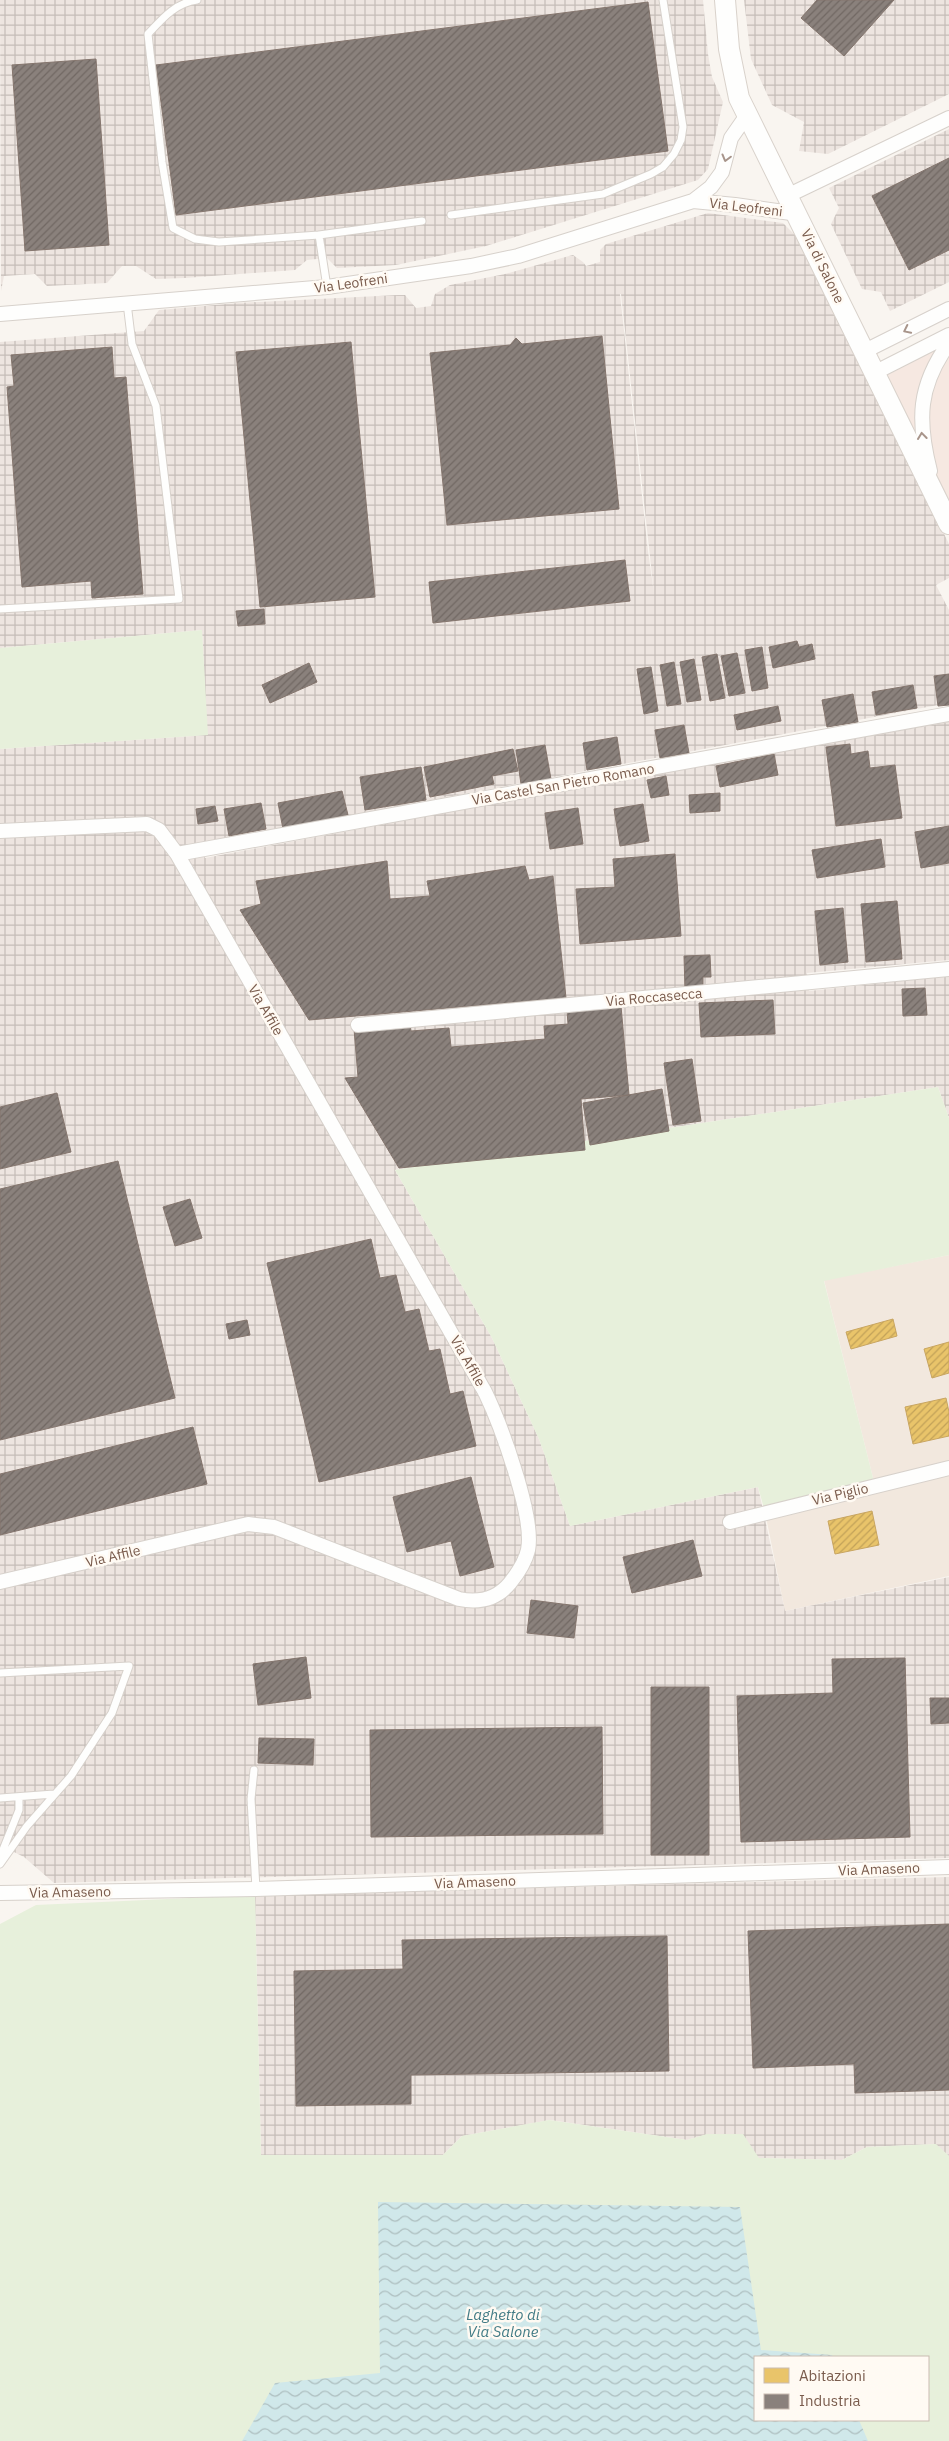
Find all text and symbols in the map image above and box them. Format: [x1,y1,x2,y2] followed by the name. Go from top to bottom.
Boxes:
[721,154,732,163] one-way arrow
[708,194,784,220] street label: Via Leofreni
[797,226,849,306] street label: Via di Salone
[313,269,389,297] street label: Via Leofreni
[903,324,912,334] one-way arrow
[917,432,928,440] one-way arrow
[470,759,656,809] street label: Via Castel San Pietro Romano
[244,981,288,1039] street label: Via Affile
[605,984,704,1010] street label: Via Roccasecca
[446,1332,490,1390] street label: Via Affile
[810,1479,870,1509] street label: Via Piglio
[84,1541,142,1571] street label: Via Affile
[838,1859,920,1879] street label: Via Amaseno
[434,1872,516,1892] street label: Via Amaseno
[29,1882,111,1902] street label: Via Amaseno
[466,2305,540,2341] water label: Laghetto di Via Salone
[754,2356,929,2421] legend
[799,2366,866,2385] text: Abitazioni
[799,2391,860,2410] text: Industria

